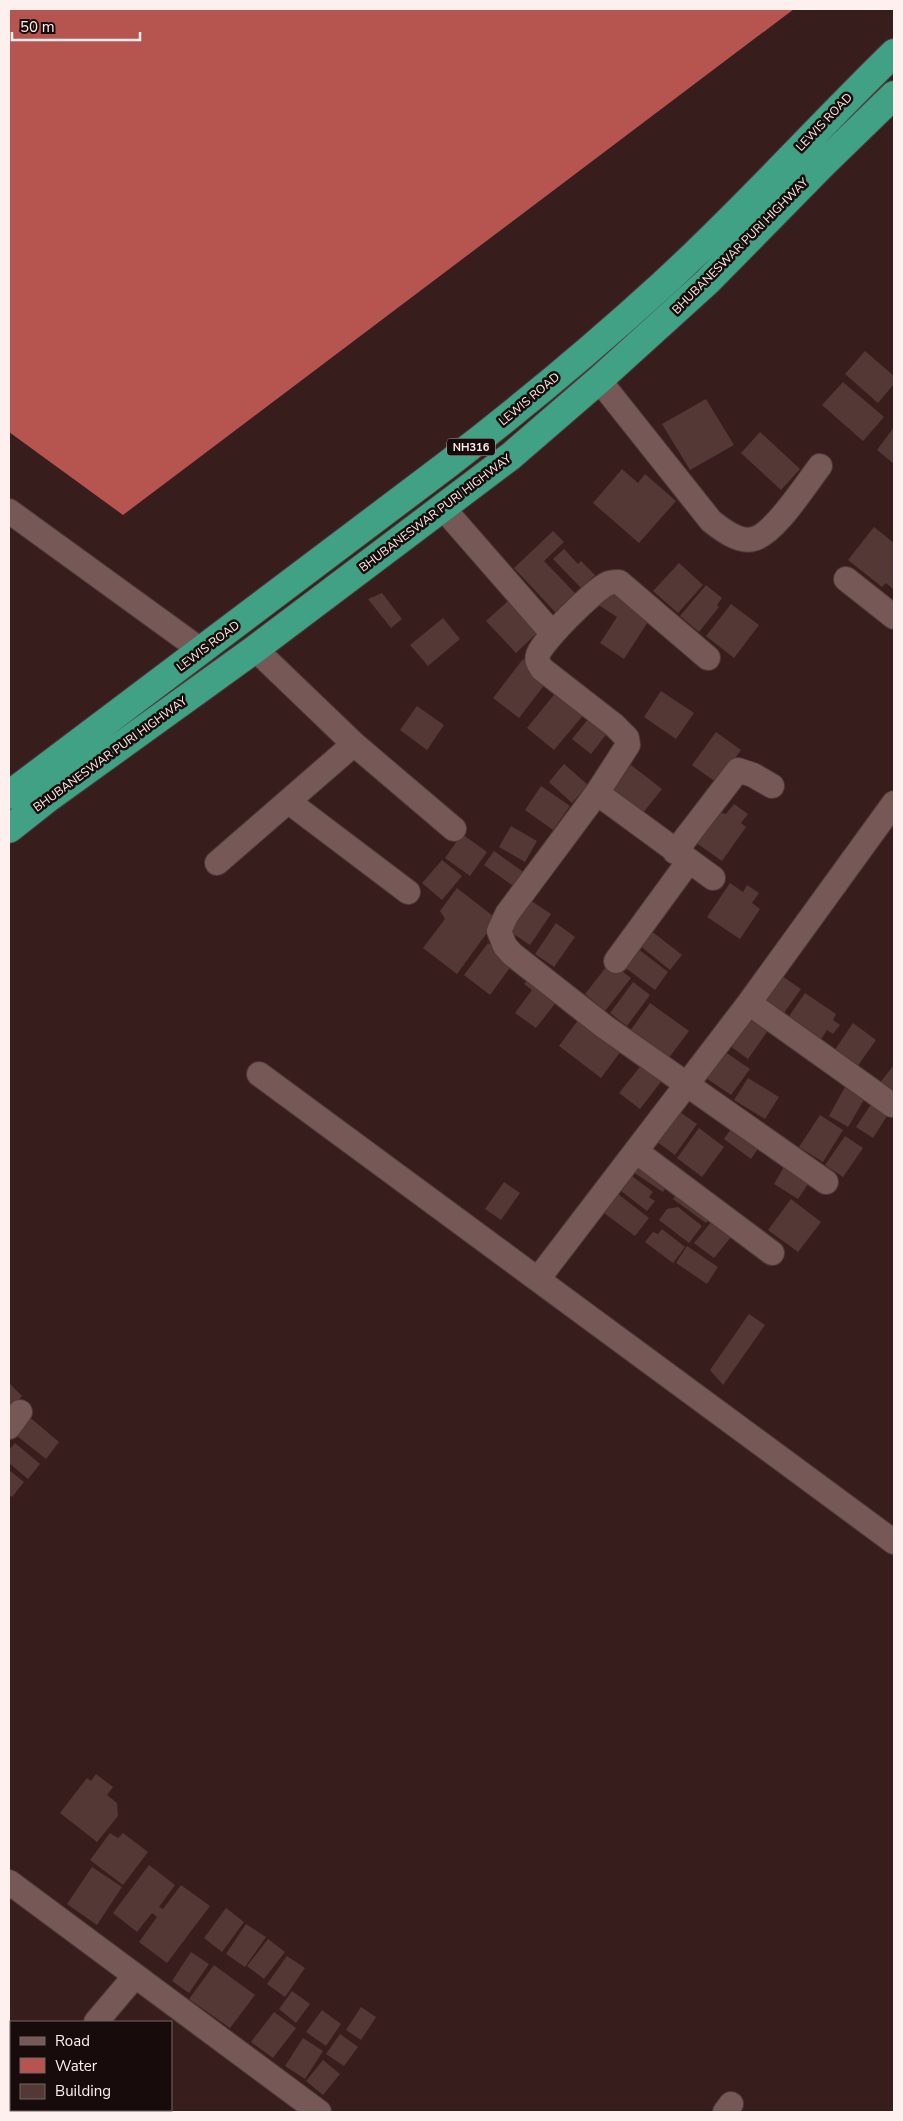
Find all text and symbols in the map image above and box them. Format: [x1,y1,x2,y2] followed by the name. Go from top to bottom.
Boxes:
[12,10,140,42] scale bar
[20,17,55,37] text: 50 m
[792,89,856,154] street label: LEWIS ROAD
[668,174,812,318] street label: BHUBANESWAR PURI HIGHWAY
[495,369,563,429] street label: LEWIS ROAD
[447,438,495,456] road number: NH316
[356,450,515,575] street label: BHUBANESWAR PURI HIGHWAY
[173,617,243,675] street label: LEWIS ROAD
[30,692,191,815] street label: BHUBANESWAR PURI HIGHWAY
[10,2021,172,2111] legend
[55,2031,90,2051] text: Road
[55,2056,98,2076] text: Water
[55,2081,111,2101] text: Building

